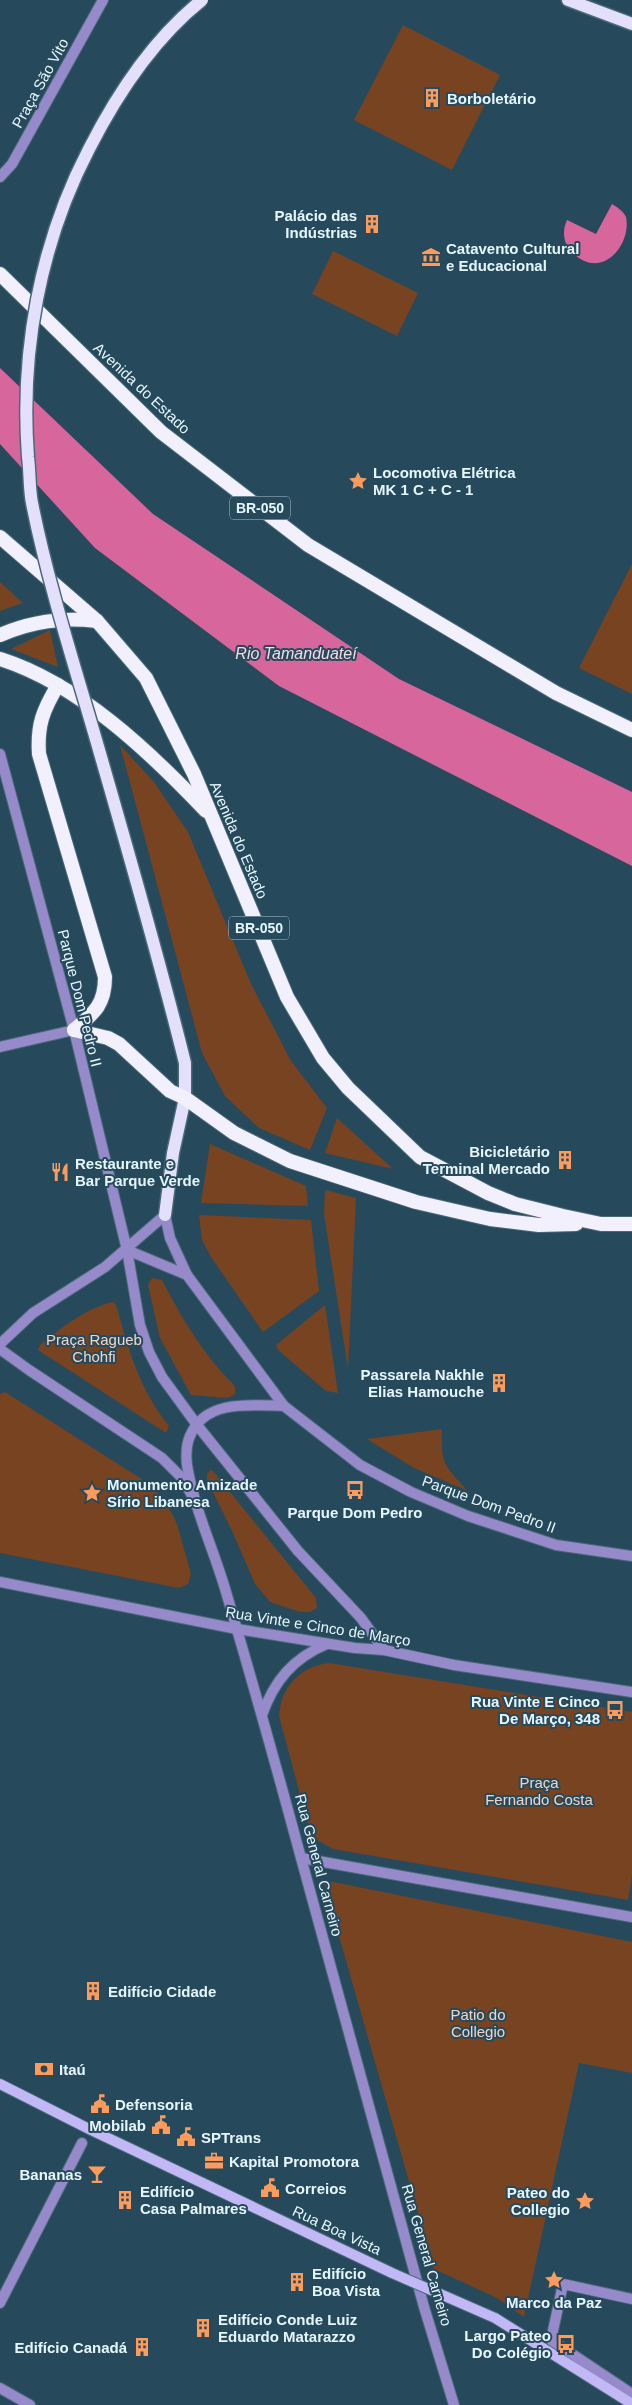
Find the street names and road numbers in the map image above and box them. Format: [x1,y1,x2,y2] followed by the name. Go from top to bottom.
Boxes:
[8,35,72,131] street label: Praça São Vito
[90,339,194,437] street label: Avenida do Estado
[230,496,290,520] road number: BR-050
[207,779,271,901] street label: Avenida do Estado
[229,916,289,940] road number: BR-050
[55,928,105,1068] street label: Parque Dom Pedro II
[420,1472,558,1536] street label: Parque Dom Pedro II
[224,1603,412,1649] street label: Rua Vinte e Cinco de Março
[292,1792,346,1938] street label: Rua General Carneiro
[399,2182,455,2328] street label: Rua General Carneiro
[290,2202,385,2258] street label: Rua Boa Vista

